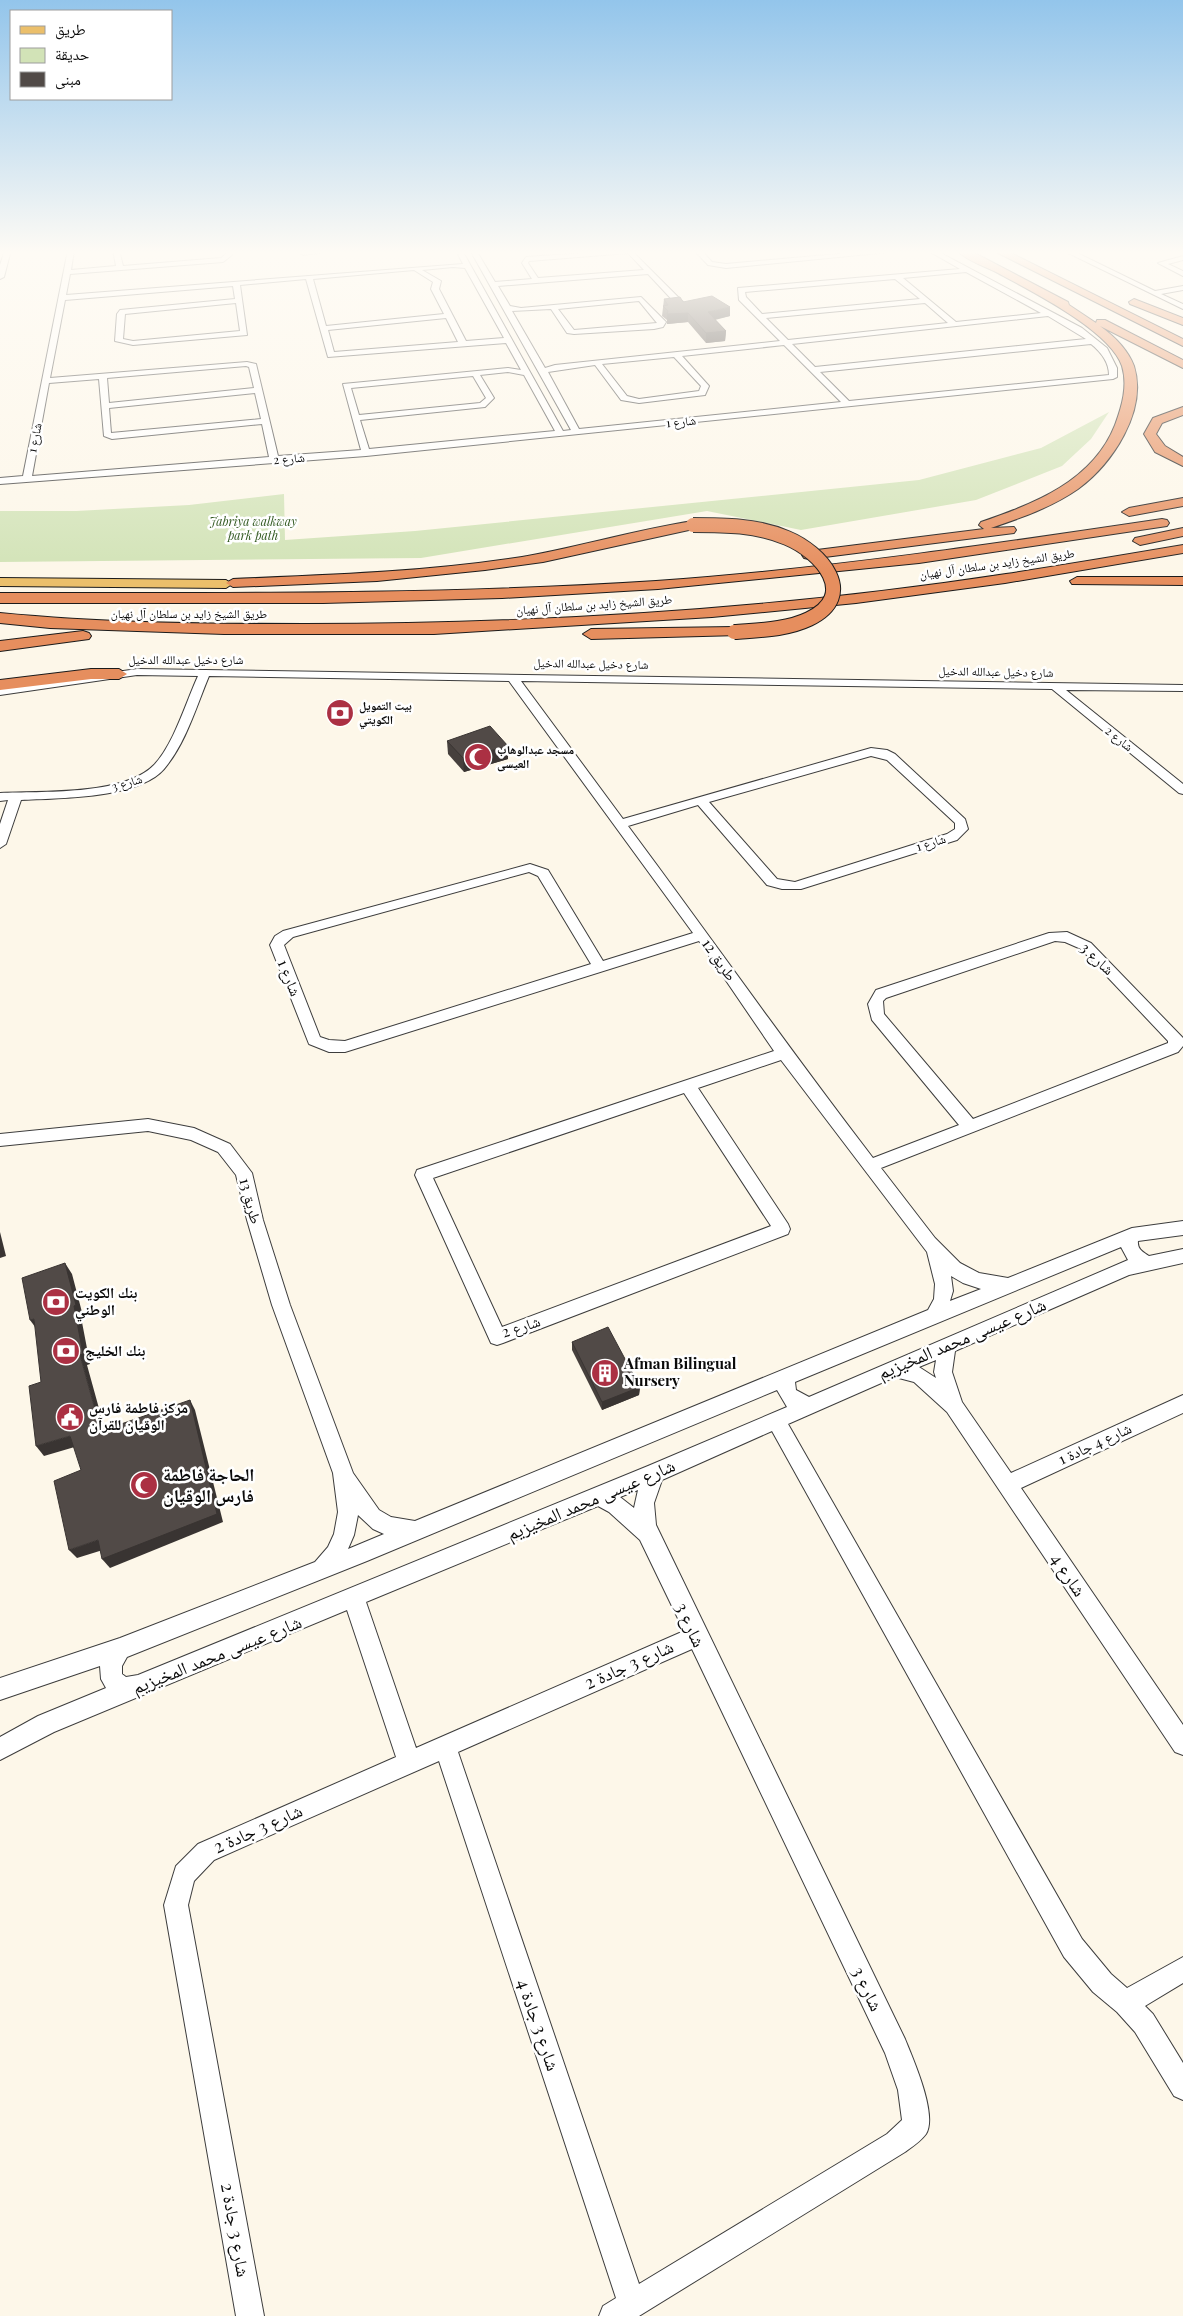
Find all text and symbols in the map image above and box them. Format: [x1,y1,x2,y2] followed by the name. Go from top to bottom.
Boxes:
[10,10,172,100] legend
[55,19,86,40] text: طريق
[55,44,90,64] text: حديقة
[55,69,81,90] text: مبنى
[665,411,697,432] street label: شارع 1
[23,421,46,454] street label: شارع 1
[272,449,306,468] street label: شارع 2
[209,513,297,543] park label: Jabriya walkway park path
[918,544,1076,582] street label: طريق الشيخ زايد بن سلطان آل نهيان
[515,591,673,618] street label: طريق الشيخ زايد بن سلطان آل نهيان
[111,605,267,621] street label: طريق الشيخ زايد بن سلطان آل نهيان
[129,651,244,668] street label: شارع دخيل عبدالله الدخيل
[533,654,649,673] street label: شارع دخيل عبدالله الدخيل
[938,662,1054,681] street label: شارع دخيل عبدالله الدخيل
[359,697,412,730] place label: بيت التمويل الكويتي
[325,698,355,728] bank icon: بيت التمويل الكويتي
[1102,722,1137,755] street label: شارع 2
[497,741,575,772] place label: مسجد عبدالوهاب العيسى
[463,742,493,772] mosque icon: مسجد عبدالوهاب العيسى
[110,770,144,795] street label: شارع 3
[914,830,948,855] street label: شارع 1
[697,934,742,985] street label: طريق 12
[1076,938,1119,980] street label: شارع 3
[273,956,306,999] street label: شارع 1
[234,1176,267,1226] street label: طريق 13
[75,1282,137,1322] place label: بنك الكويت الوطني
[41,1287,71,1317] bank icon: بنك الكويت الوطني
[874,1292,1050,1385] street label: شارع عيسى محمد المخيزيم
[499,1310,543,1343] street label: شارع 2
[51,1336,81,1366] bank icon: بنك الخليج
[85,1340,145,1361] place label: بنك الخليج
[623,1353,737,1390] place label: Afman Bilingual Nursery
[590,1358,620,1388] building icon: Afman Bilingual Nursery
[89,1397,188,1434] place label: مركز فاطمة فارس الوقيان للقرآن
[55,1402,85,1432] public building icon: مركز فاطمة فارس الوقيان للقرآن
[1055,1417,1135,1470] street label: شارع 4 جادة 1
[503,1453,679,1546] street label: شارع عيسى محمد المخيزيم
[163,1462,254,1507] place label: الحاجة فاطمة فارس الوقيان
[129,1470,159,1500] mosque icon: الحاجة فاطمة فارس الوقيان
[1046,1548,1092,1601] street label: شارع 4
[670,1598,712,1651] street label: شارع 3
[128,1609,305,1700] street label: شارع عيسى محمد المخيزيم
[580,1634,677,1694] street label: شارع 3 جادة 2
[209,1798,306,1858] street label: شارع 3 جادة 2
[847,1962,889,2015] street label: شارع 3
[512,1976,566,2074] street label: شارع 3 جادة 4
[216,2181,256,2279] street label: شارع 3 جادة 2

